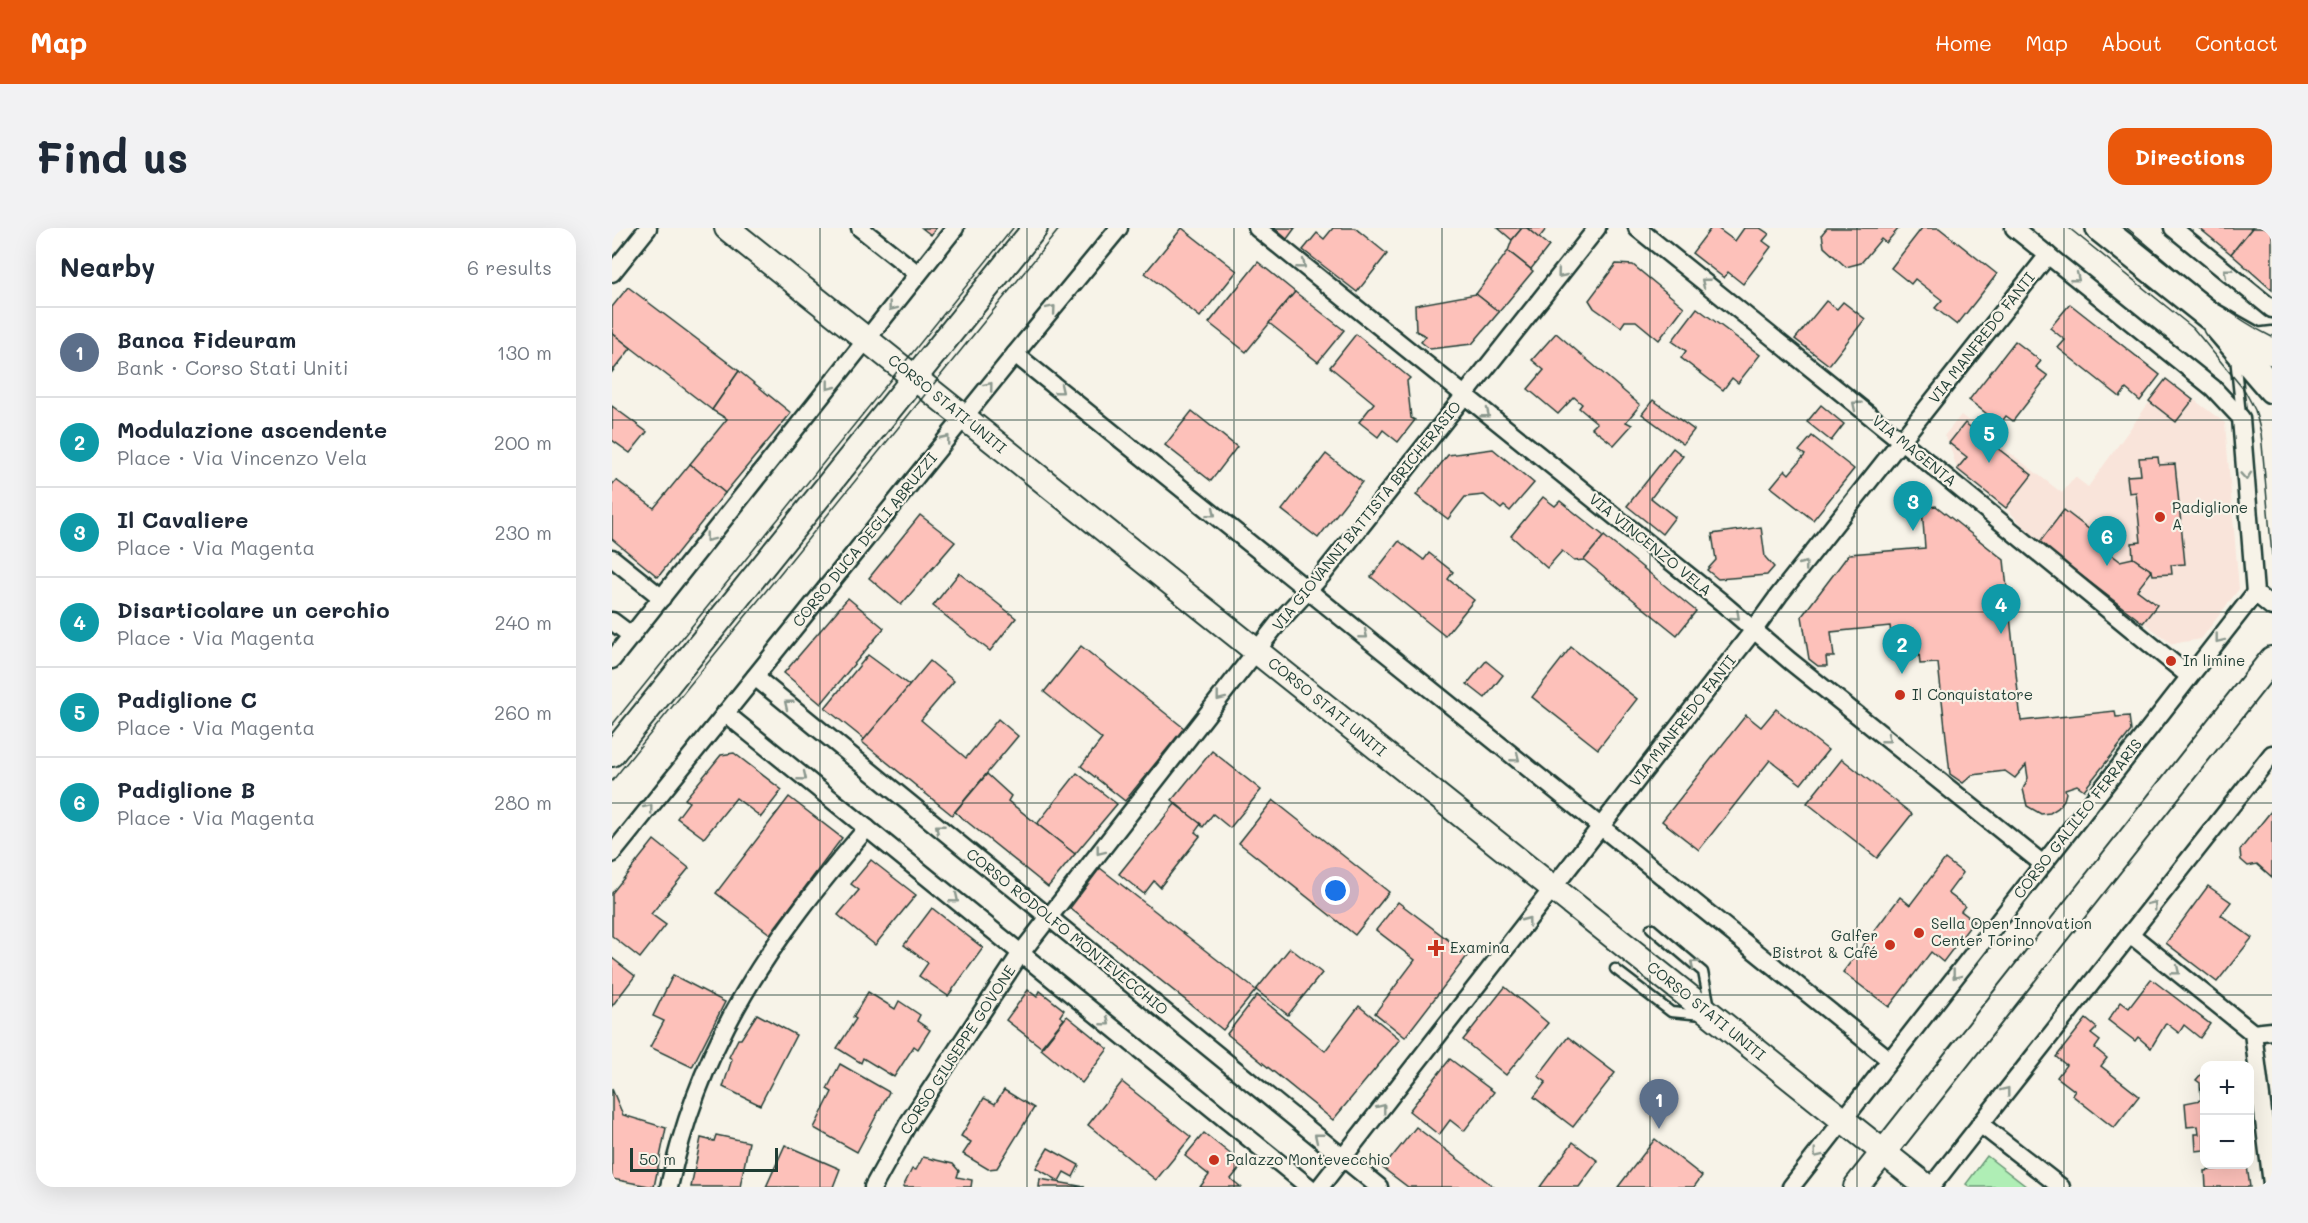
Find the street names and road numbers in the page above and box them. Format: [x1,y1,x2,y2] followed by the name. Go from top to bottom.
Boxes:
[1924,267,2039,407] street label: VIA MANFREDO FANTI
[884,349,1011,457] street label: CORSO STATI UNITI
[1267,396,1465,634] street label: VIA GIOVANNI BATTISTA BRICHERASIO
[1868,410,1961,490] street label: VIA MAGENTA
[788,448,941,631] street label: CORSO DUCA DEGLI ABRUZZI
[1585,489,1716,600] street label: VIA VINCENZO VELA
[1625,650,1740,790] street label: VIA MANFREDO FANTI
[1264,652,1391,760] street label: CORSO STATI UNITI
[2008,734,2146,902] street label: CORSO GALILEO FERRARIS
[962,843,1173,1019] street label: CORSO RODOLFO MONTEVECCHIO
[1643,956,1770,1064] street label: CORSO STATI UNITI
[895,961,1020,1138] street label: CORSO GIUSEPPE GOVONE

